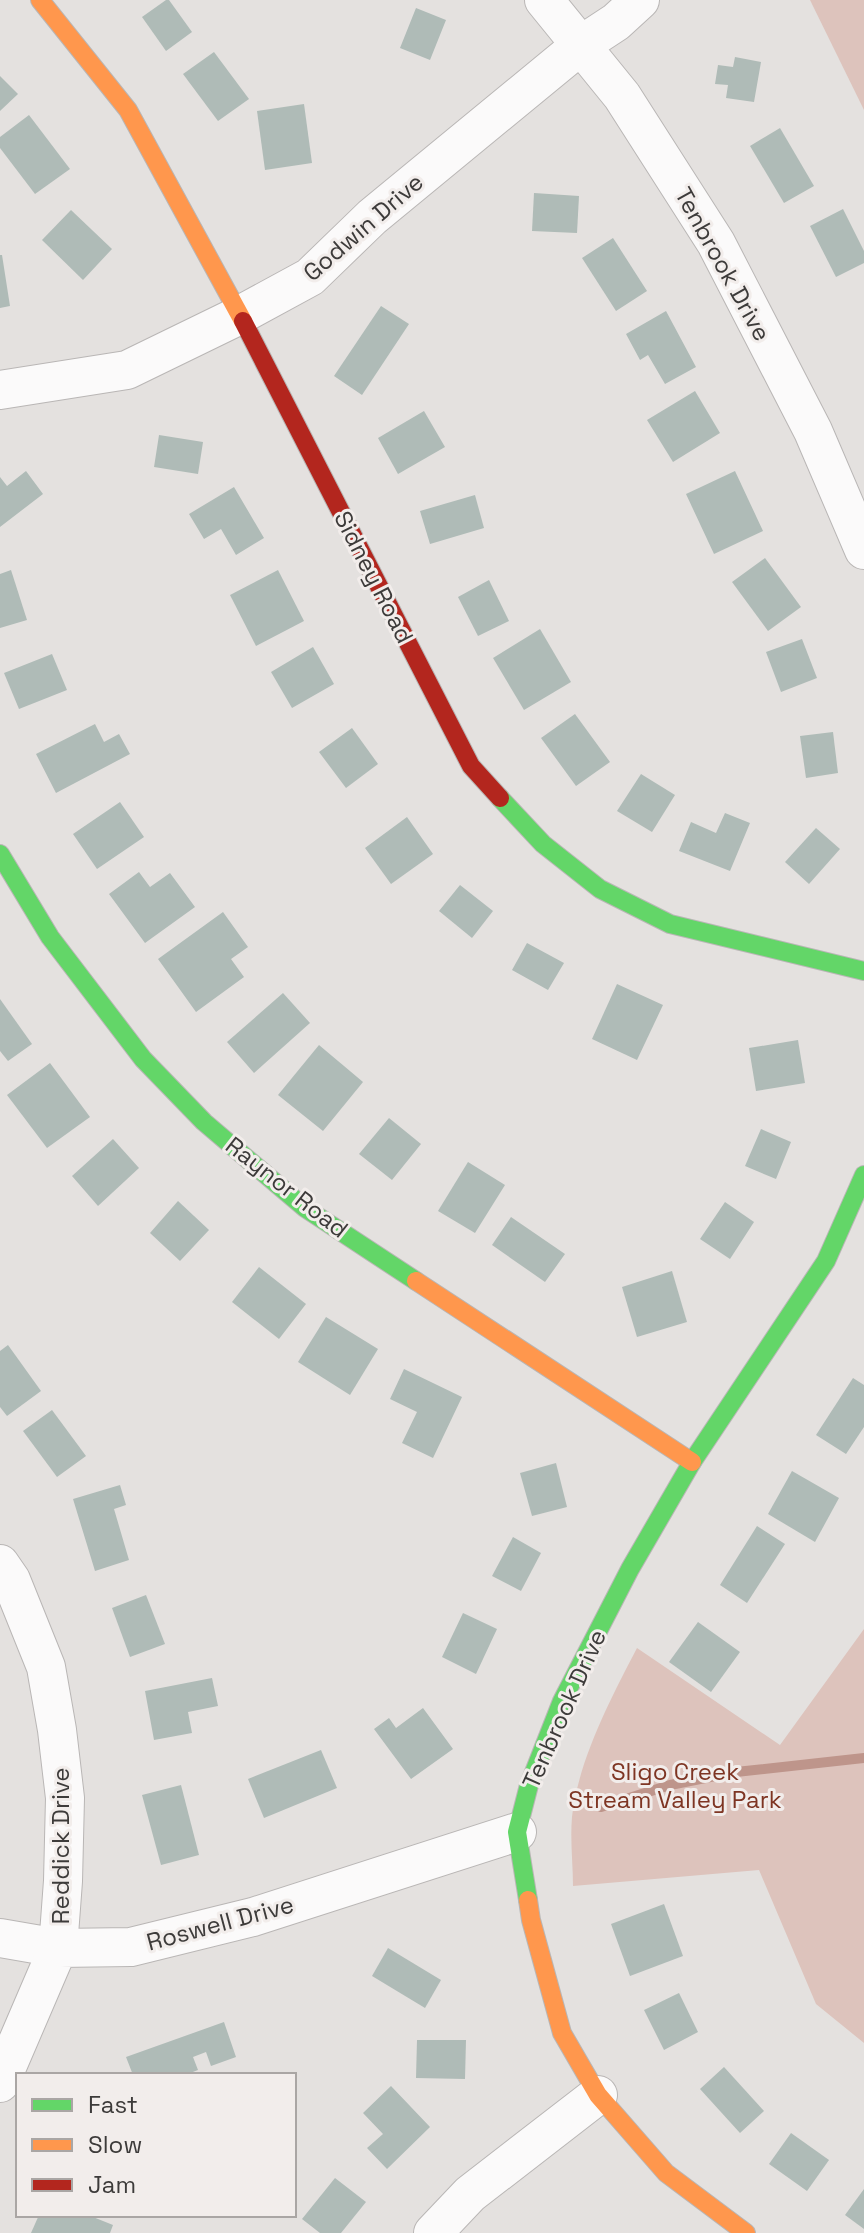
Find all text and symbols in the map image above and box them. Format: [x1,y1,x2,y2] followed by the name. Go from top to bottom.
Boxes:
[296,166,430,288] street label: Godwin Drive
[668,182,778,346] street label: Tenbrook Drive
[327,505,421,649] street label: Sidney Road
[220,1130,354,1244] street label: Raynor Road
[515,1625,613,1793] street label: Tenbrook Drive
[568,1756,782,1815] park label: Sligo Creek Stream Valley Park
[45,1767,76,1925] street label: Reddick Drive
[143,1888,297,1958] street label: Roswell Drive
[16,2073,296,2217] legend
[88,2089,138,2120] text: Fast
[88,2129,142,2160] text: Slow
[88,2169,136,2200] text: Jam

